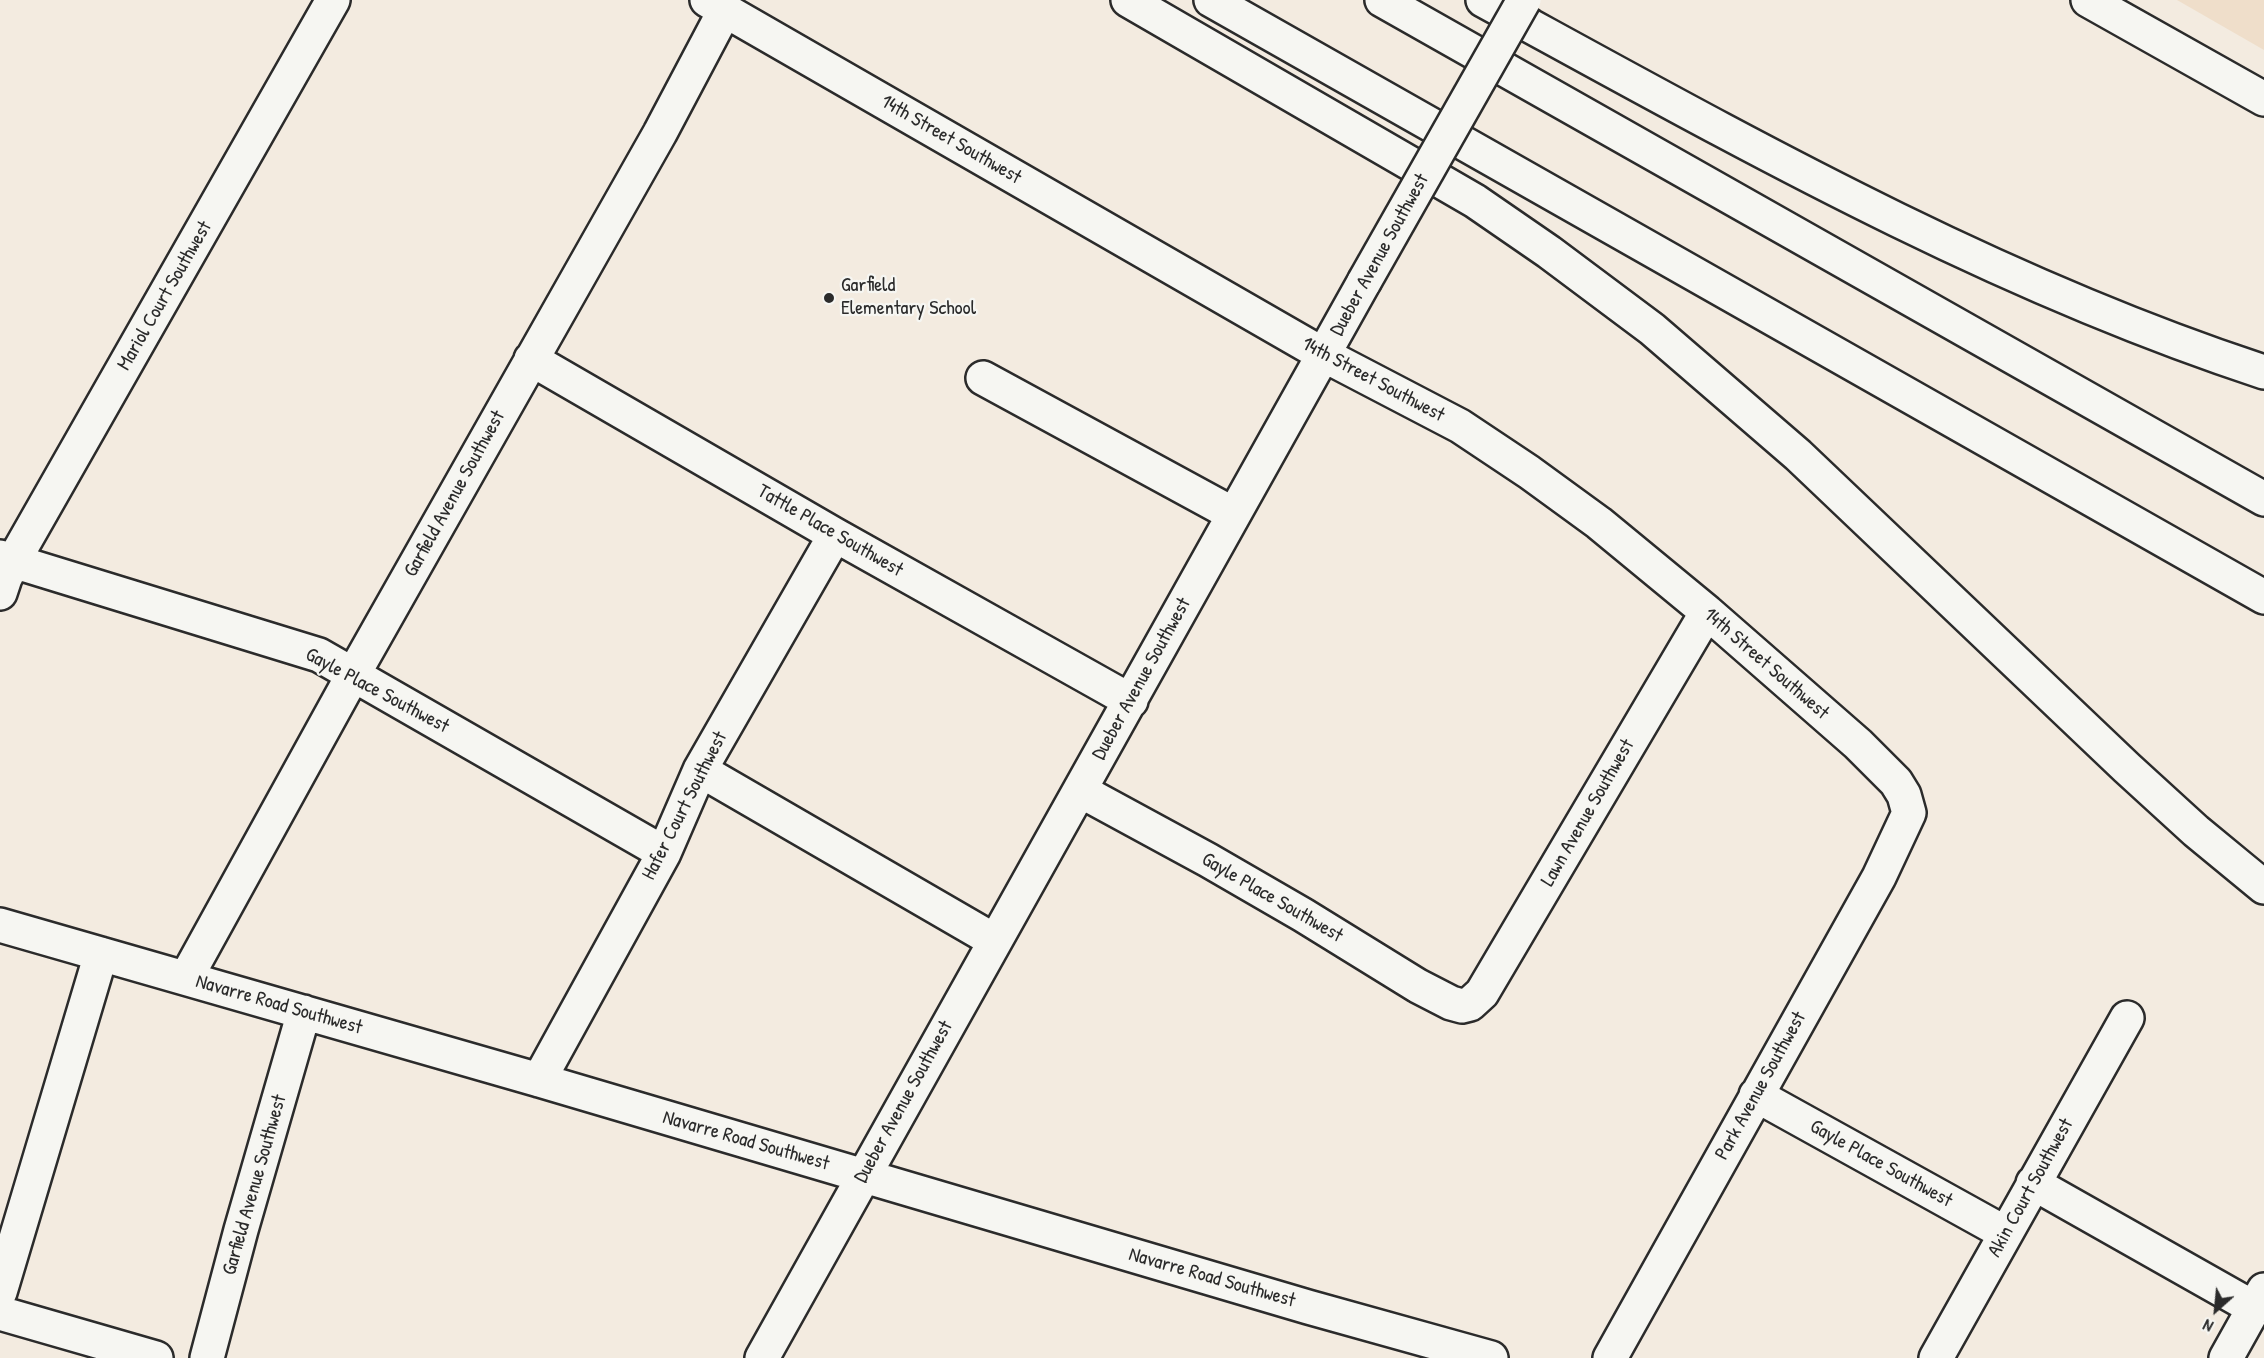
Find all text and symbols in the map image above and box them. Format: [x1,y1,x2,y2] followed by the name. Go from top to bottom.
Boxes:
[877,90,1025,190] street label: 14th Street Southwest
[1325,170,1435,340] street label: Dueber Avenue Southwest
[113,217,217,375] street label: Mariol Court Southwest
[841,274,976,321] place label: Garfield Elementary School
[822,291,836,305] marker: Garfield Elementary School
[1298,332,1448,428] street label: 14th Street Southwest
[399,407,511,581] street label: Garfield Avenue Southwest
[753,480,907,582] street label: Tattle Place Southwest
[1087,594,1197,764] street label: Dueber Avenue Southwest
[1698,603,1834,725] street label: 14th Street Southwest
[301,643,453,739] street label: Gayle Place Southwest
[637,728,733,884] street label: Hafer Court Southwest
[1536,735,1640,891] street label: Lawn Avenue Southwest
[1197,848,1347,948] street label: Gayle Place Southwest
[193,970,365,1040] street label: Navarre Road Southwest
[1710,1008,1812,1164] street label: Park Avenue Southwest
[849,1017,959,1187] street label: Dueber Avenue Southwest
[218,1092,292,1278] street label: Garfield Avenue Southwest
[660,1106,832,1176] street label: Navarre Road Southwest
[1806,1115,1956,1213] street label: Gayle Place Southwest
[1983,1115,2079,1261] street label: Akin Court Southwest
[1126,1243,1298,1313] street label: Navarre Road Southwest
[2186,1280,2246,1340] north arrow
[2199,1314,2217,1338] text: N

